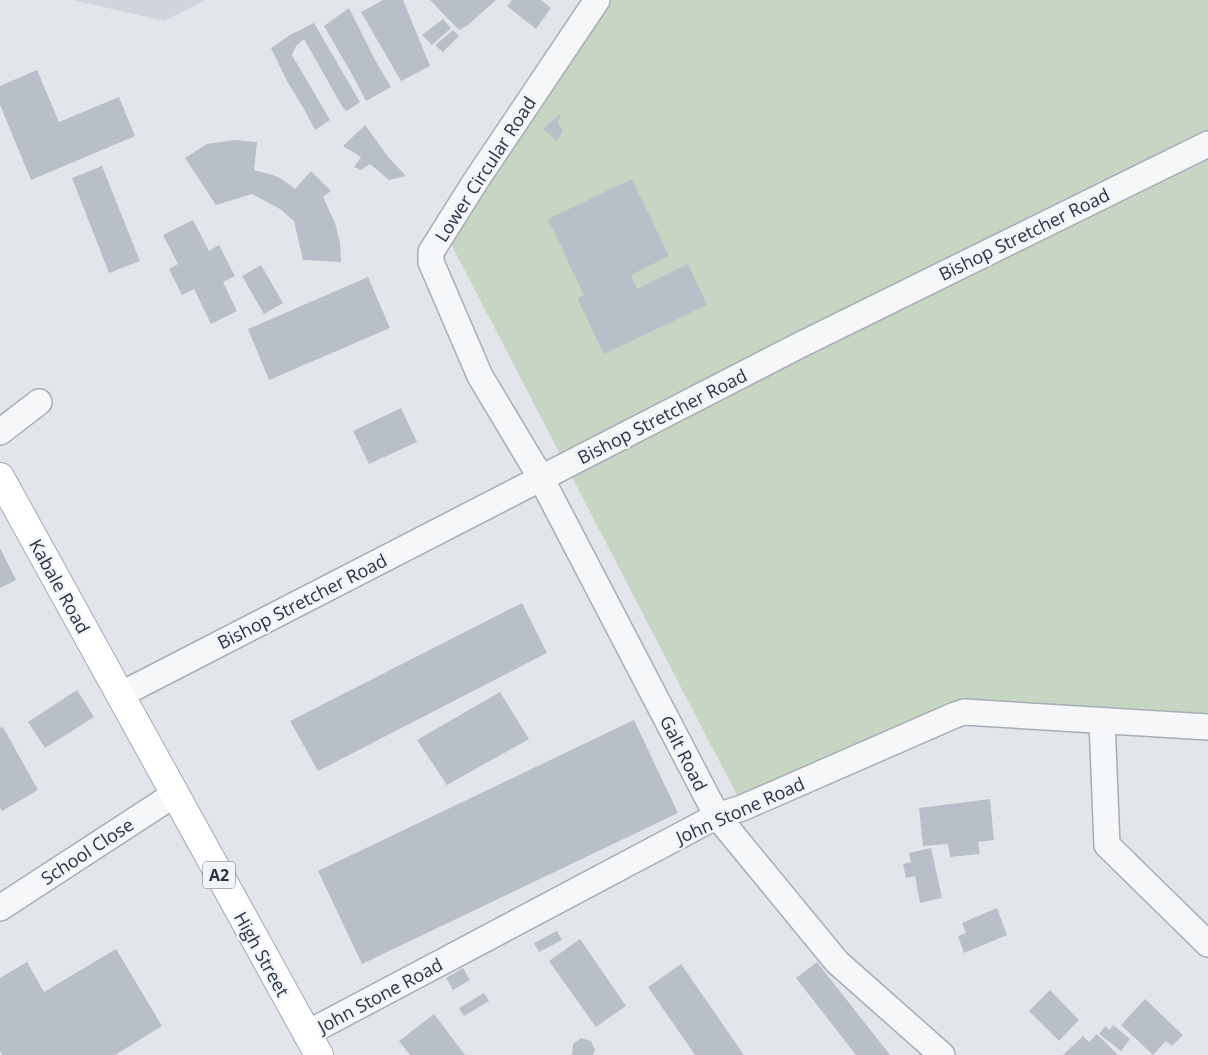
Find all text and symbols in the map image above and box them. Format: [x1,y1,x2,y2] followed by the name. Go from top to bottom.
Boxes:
[429,92,541,246] street label: Lower Circular Road
[935,182,1113,286] street label: Bishop Stretcher Road
[573,363,751,469] street label: Bishop Stretcher Road
[24,535,96,637] street label: Kabale Road
[213,548,391,654] street label: Bishop Stretcher Road
[655,711,713,795] street label: Galt Road
[670,771,808,850] street label: John Stone Road
[36,812,138,890] street label: School Close
[203,862,235,888] road number: A2
[229,907,295,1001] street label: High Street
[312,952,447,1039] street label: John Stone Road

